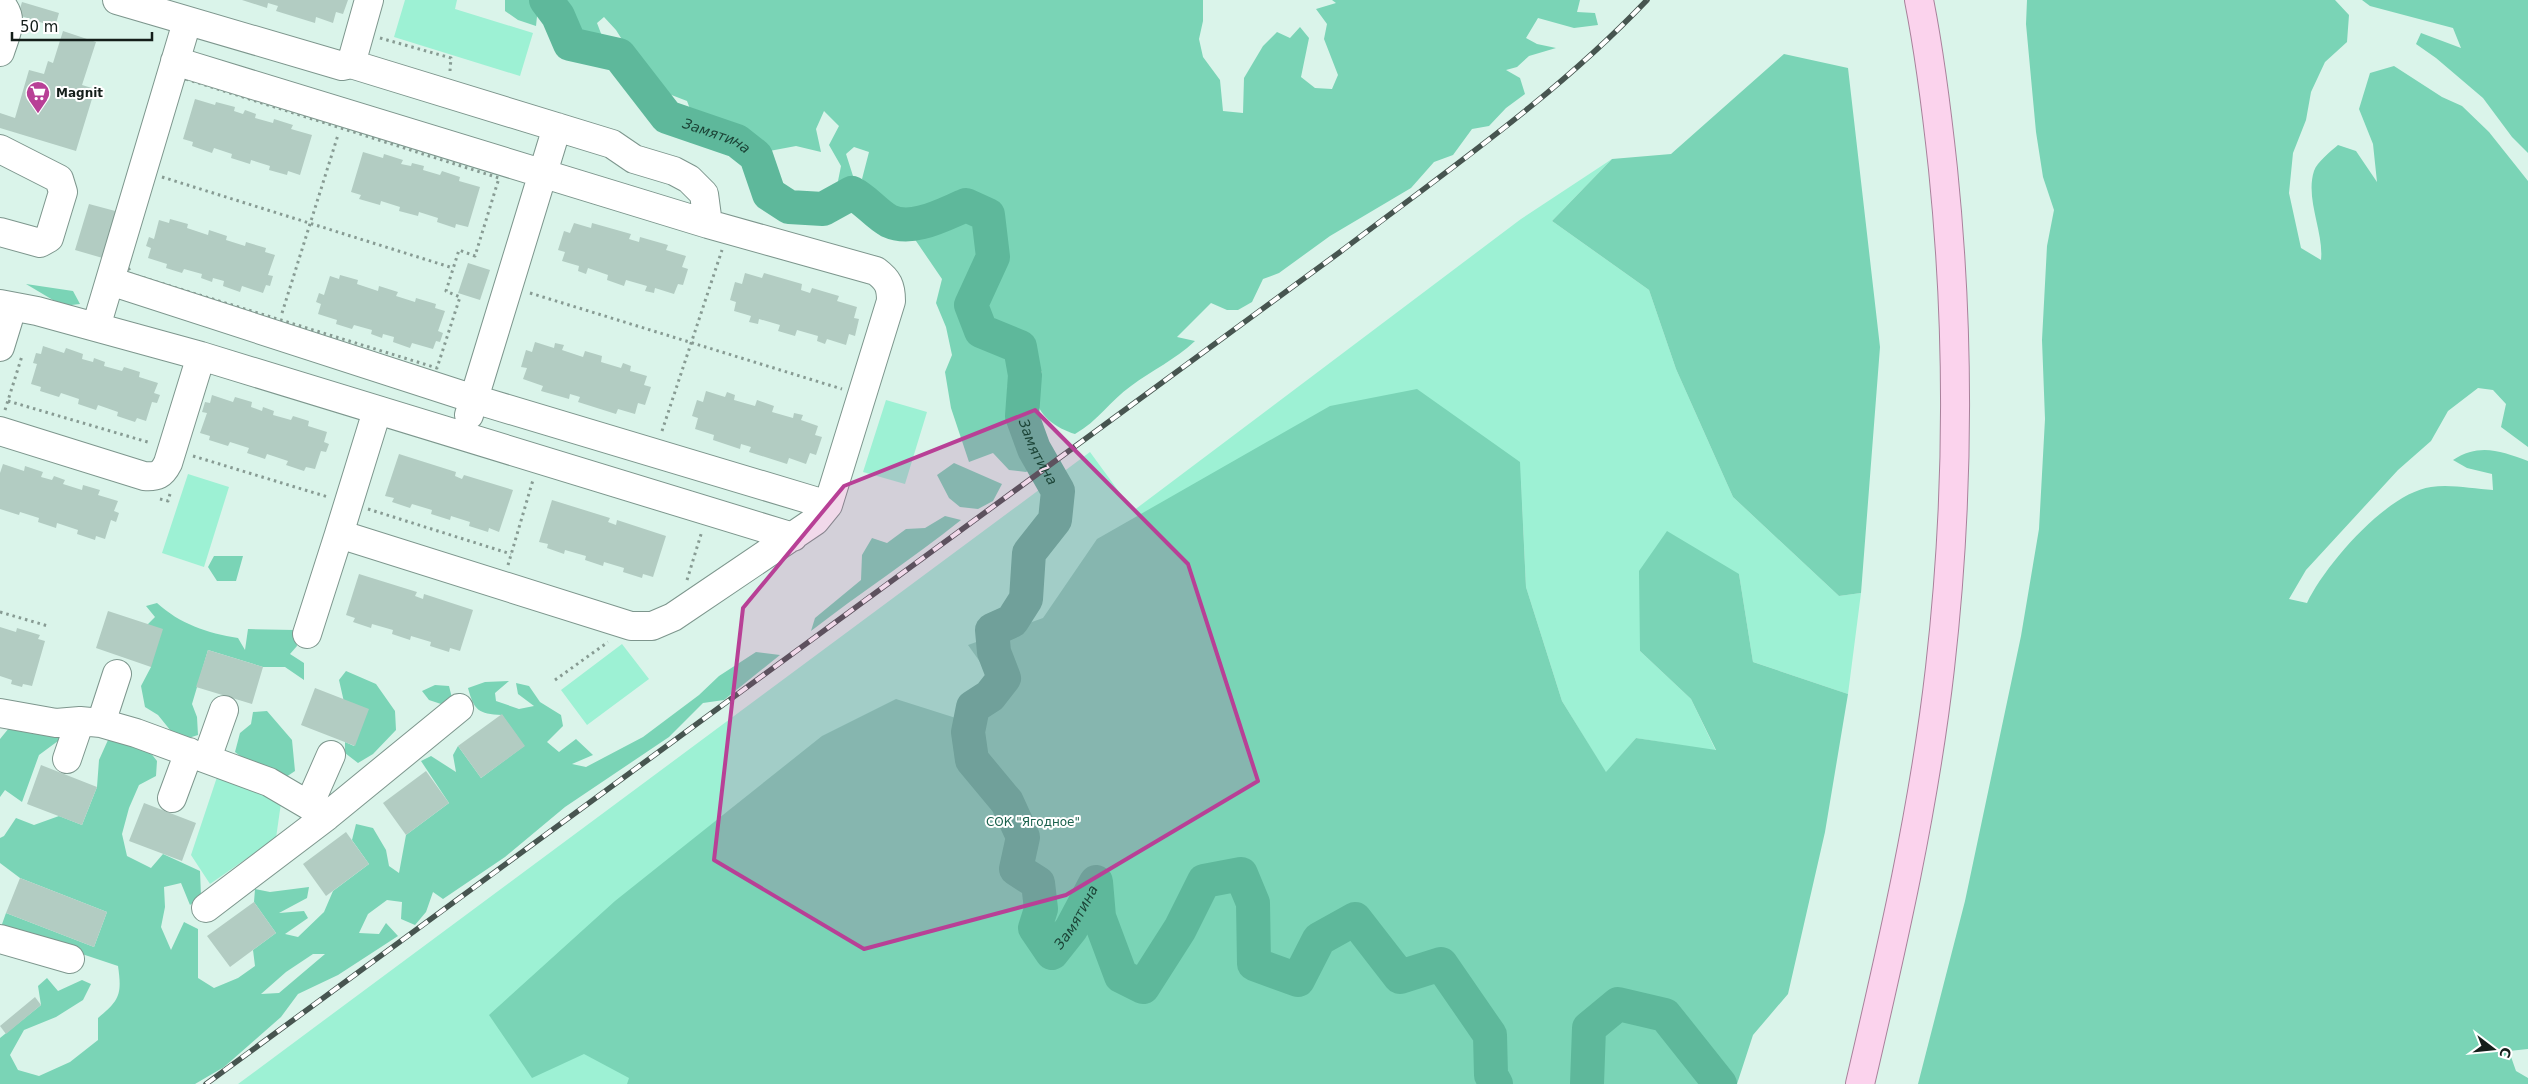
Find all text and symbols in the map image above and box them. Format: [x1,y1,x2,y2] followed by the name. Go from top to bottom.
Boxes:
[12,10,152,42] scale bar
[20,18,58,36] text: 50 m
[25,80,51,114] supermarket icon: Magnit
[56,86,103,100] place label: Magnit
[681,115,753,156] water label: Замятина
[1016,417,1061,488] water label: Замятина
[986,815,1080,829] park label: СОК "Ягодное"
[1050,882,1101,952] water label: Замятина
[2468,1024,2518,1074] north arrow
[2496,1045,2515,1060] text: С

